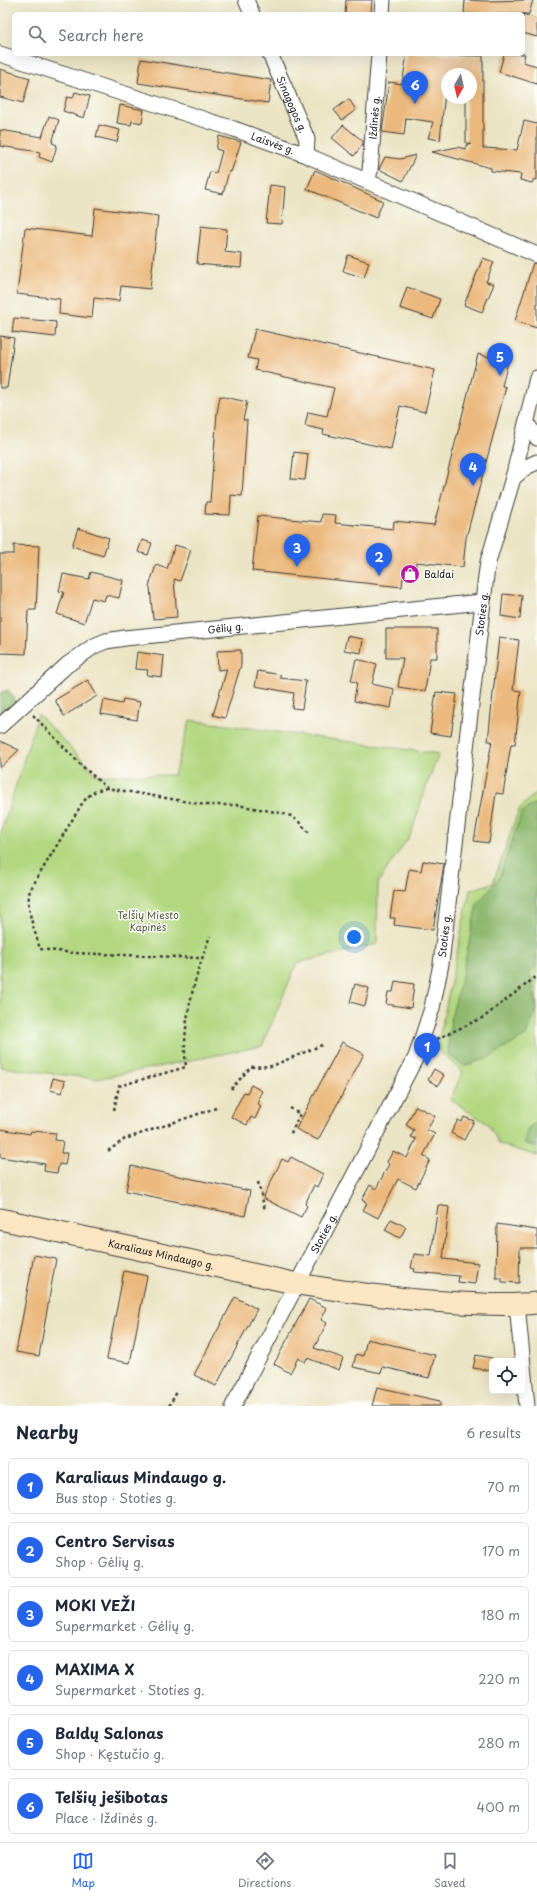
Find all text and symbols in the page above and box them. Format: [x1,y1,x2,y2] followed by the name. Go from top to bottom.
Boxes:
[12,12,525,56] search box
[26,23,48,45] icon: search
[58,23,144,46] text: Search here
[441,68,477,104] north arrow
[402,71,428,104] pin: 6
[273,73,311,135] street label: Sinagogos g.
[364,95,383,140] street label: Iždinės g.
[249,128,297,157] street label: Laisvės g.
[487,343,513,376] pin: 5
[460,453,486,486] pin: 4
[284,534,310,567] pin: 3
[366,543,392,576] pin: 2
[399,563,421,585] shop icon: Baldai
[424,566,454,581] place label: Baldai
[471,591,491,637] street label: Stoties g.
[207,618,244,637] street label: Gėlių g.
[117,907,179,934] park label: Telšių Miesto Kapinės
[434,913,454,958] street label: Stoties g.
[344,927,364,947] your location
[414,1033,440,1066] pin: 1
[306,1210,340,1256] street label: Stoties g.
[107,1235,216,1273] street label: Karaliaus Mindaugo g.
[489,1358,525,1394] map controls
[489,1358,525,1394] button: locate
[16,1419,78,1445] text: Nearby
[466,1423,521,1442] text: 6 results
[55,1465,226,1488] text: Karaliaus Mindaugo g.
[27,1477,33,1496] text: 1
[487,1477,520,1496] text: 70 m
[55,1488,176,1507] text: Bus stop · Stoties g.
[55,1529,175,1552] text: Centro Servisas
[25,1541,35,1560] text: 2
[482,1541,520,1560] text: 170 m
[55,1552,144,1571] text: Shop · Gėlių g.
[55,1593,135,1616] text: MOKI VEŽI
[26,1605,34,1624] text: 3
[481,1605,520,1624] text: 180 m
[55,1616,194,1635] text: Supermarket · Gėlių g.
[55,1657,134,1680] text: MAXIMA X
[26,1669,34,1688] text: 4
[478,1669,520,1688] text: 220 m
[55,1680,205,1699] text: Supermarket · Stoties g.
[55,1721,163,1744] text: Baldų Salonas
[26,1733,34,1752] text: 5
[478,1733,520,1752] text: 280 m
[55,1744,164,1763] text: Shop · Kęstučio g.
[55,1785,168,1808] text: Telšių ješibotas
[25,1797,35,1816] text: 6
[477,1797,520,1816] text: 400 m
[55,1808,158,1827] text: Place · Iždinės g.
[71,1850,95,1891] tab: Map
[238,1850,291,1891] tab: Directions
[434,1850,466,1891] tab: Saved

